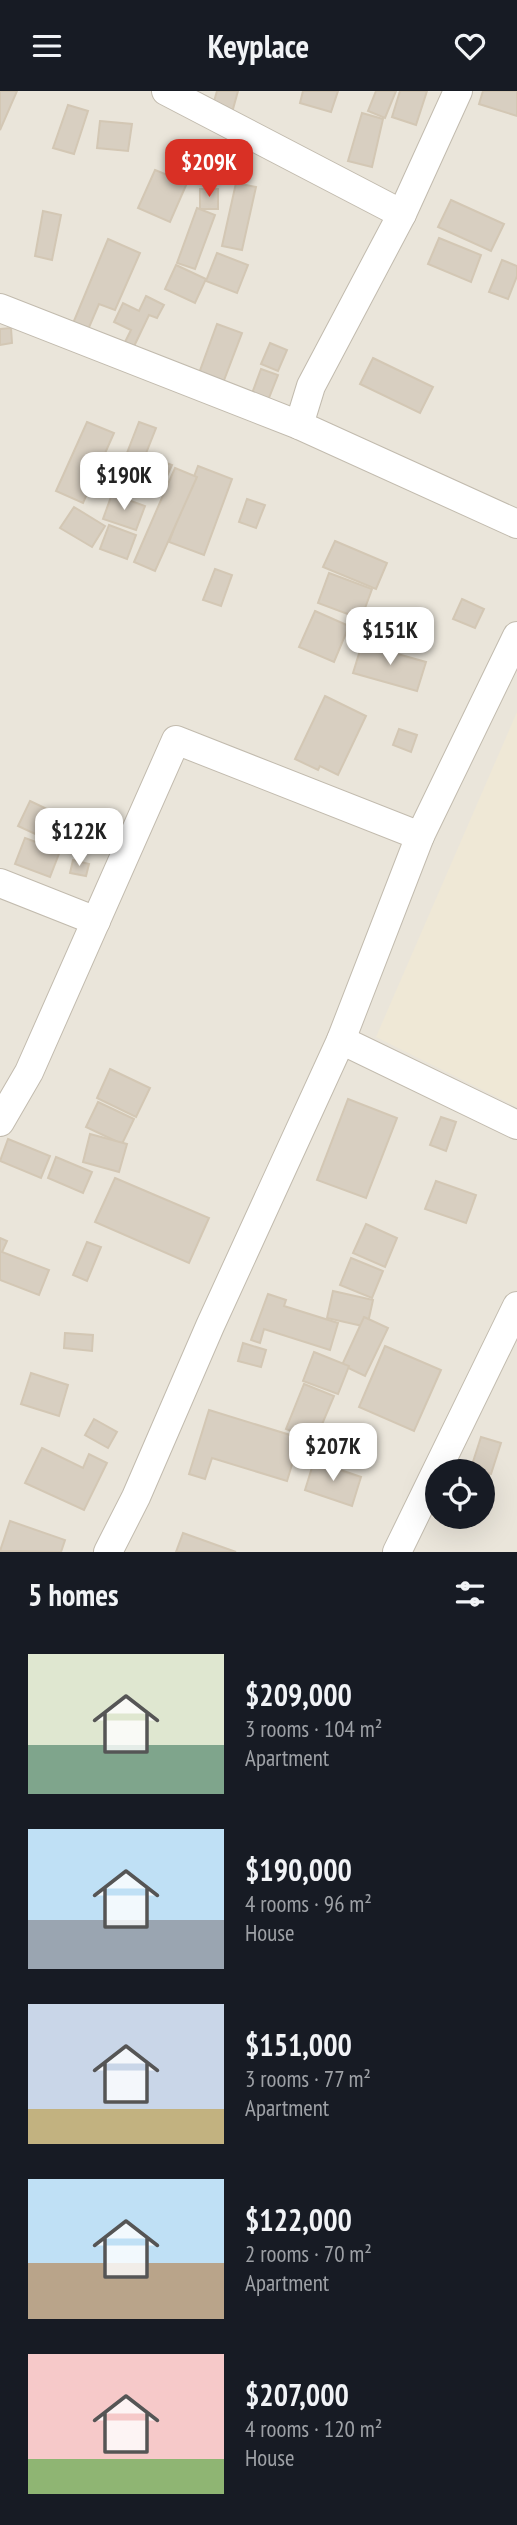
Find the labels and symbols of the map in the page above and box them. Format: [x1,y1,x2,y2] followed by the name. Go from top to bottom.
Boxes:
[160,139,258,199] pin: $209K
[75,453,173,512] pin: $190K
[341,607,439,667] pin: $151K
[30,809,128,868] pin: $122K
[284,1423,382,1483] pin: $207K

